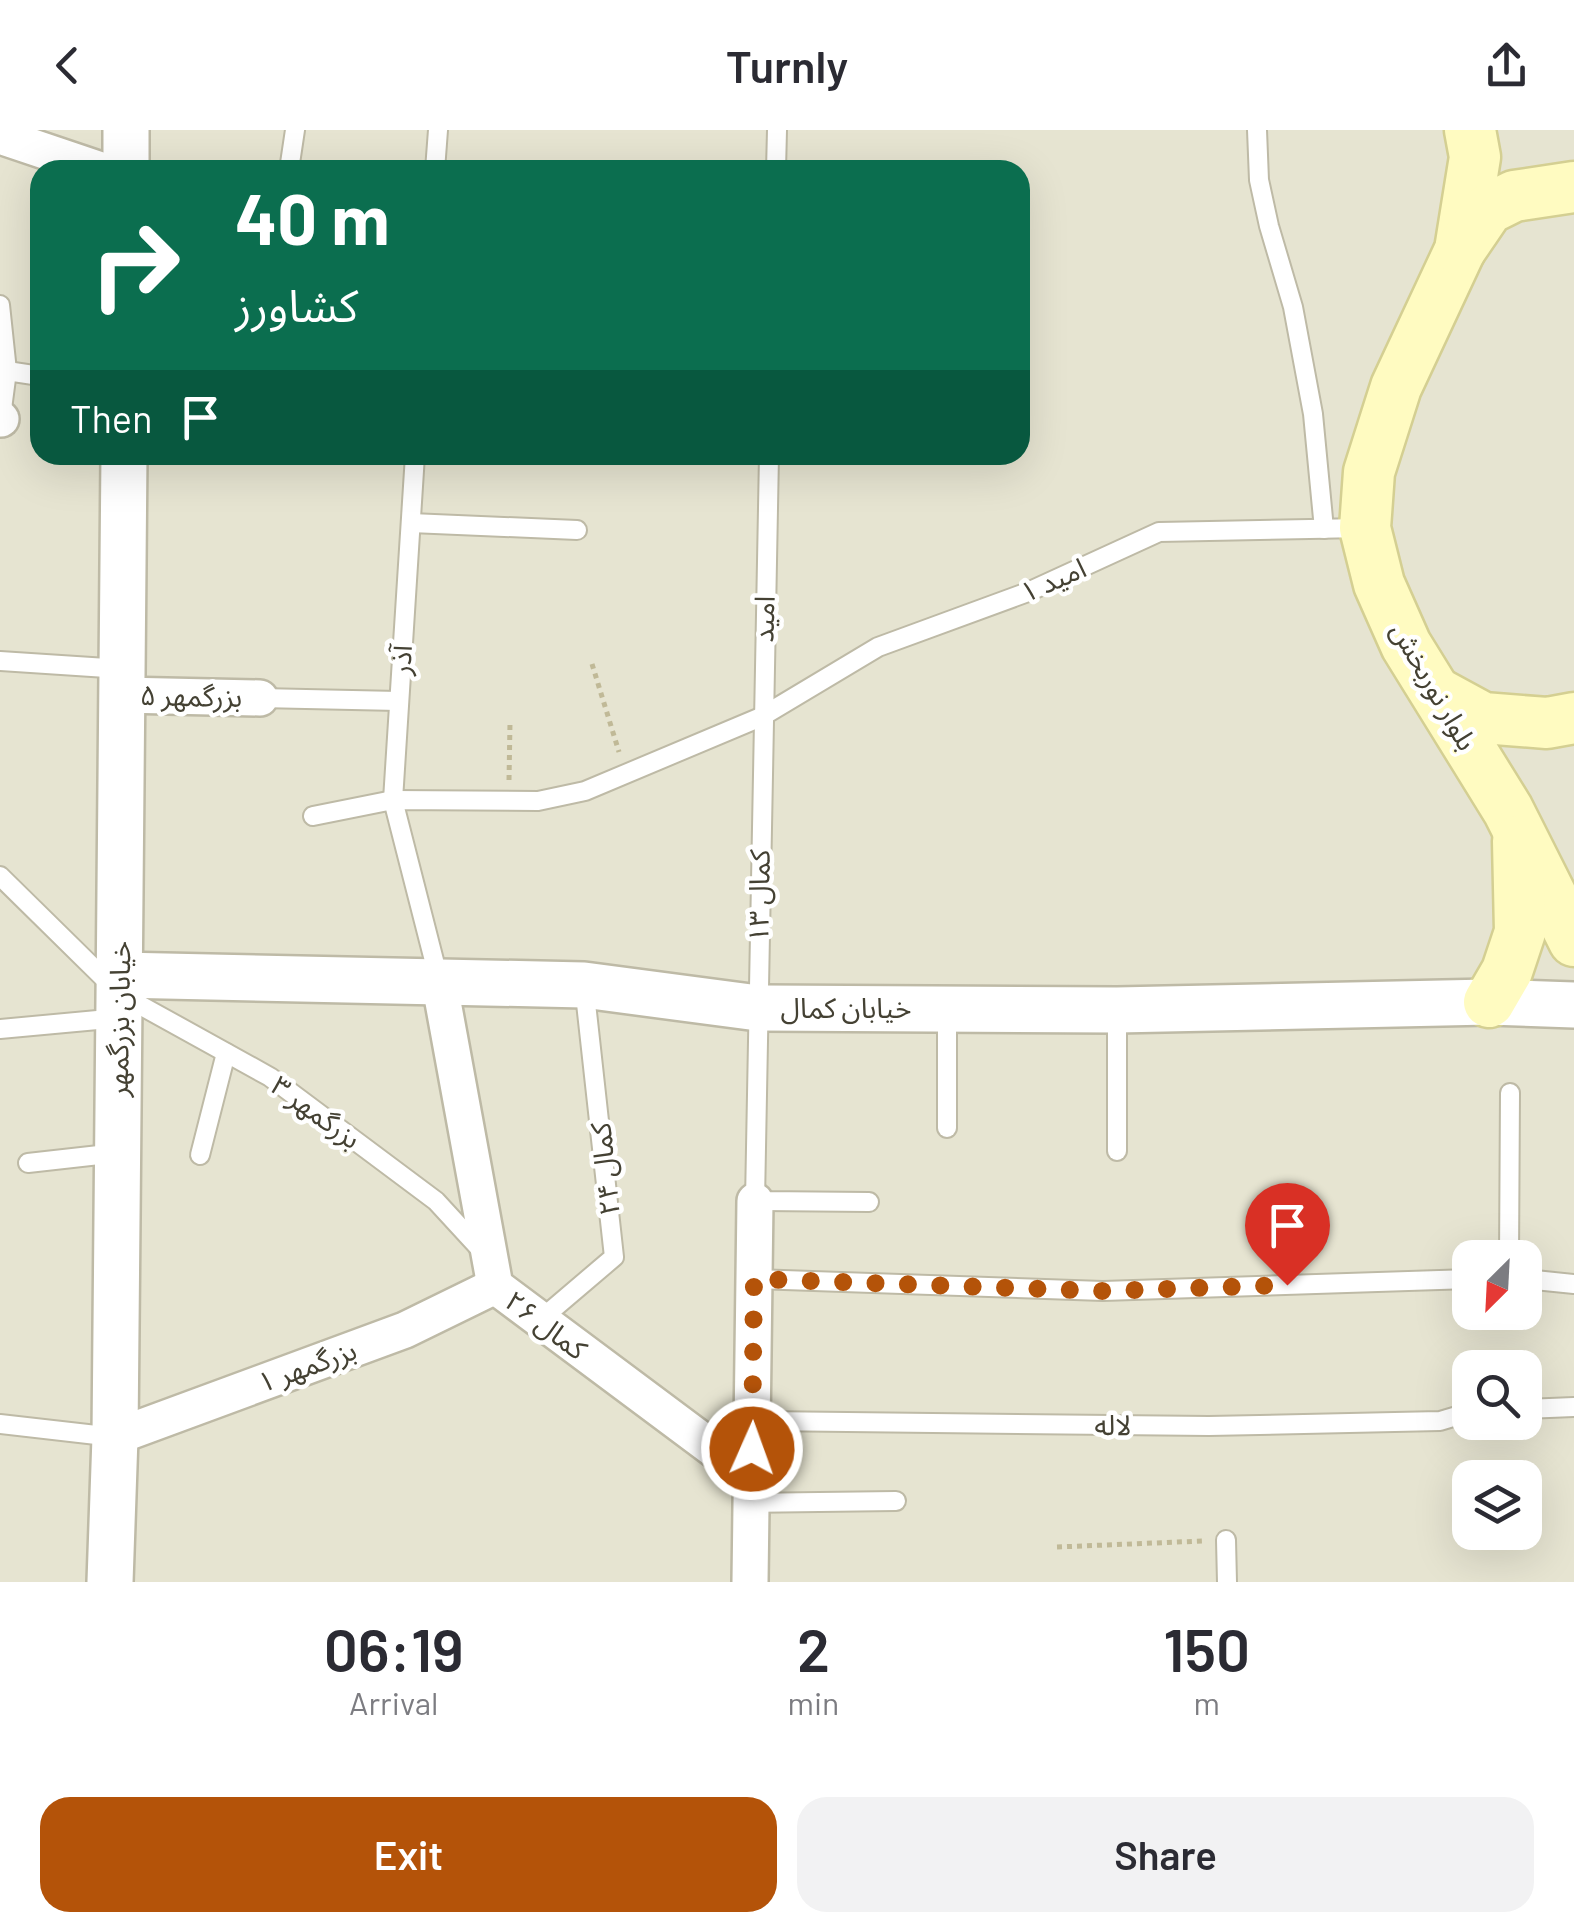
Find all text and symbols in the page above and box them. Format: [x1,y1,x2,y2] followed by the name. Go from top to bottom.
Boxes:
[40,38,95,93] icon: back
[726,38,848,92] text: Turnly
[1479,38,1534,93] icon: share
[235,175,390,259] text: 40 m
[70,200,200,330] icon: right
[235,277,358,331] text: کشاورز
[173,390,228,445] icon: arrive
[70,395,153,441] text: Then
[1014,550,1091,609] street label: امید ۱
[745,595,781,643] street label: امید
[1384,615,1485,756] street label: بلوار نوربخش
[382,642,419,677] street label: آذر
[140,677,243,714] street label: بزرگمهر ۵
[740,849,777,943] street label: کمال ۱۳
[100,941,137,1098] street label: خیابان بزرگمهر
[781,990,911,1025] street label: خیابان کمال
[265,1067,368,1156] street label: بزرگمهر ۳
[582,1121,627,1217] street label: کمال ۲۴
[1245,1183,1330,1286] pin
[1260,1198,1315,1253] icon: arrive
[1452,1240,1542,1330] north arrow
[1452,1240,1542,1550] map controls
[499,1283,594,1367] street label: کمال ۲۶
[253,1332,361,1399] street label: بزرگمهر ۱
[1452,1350,1542,1440] button: search
[700,1397,804,1501] position arrow
[1094,1407,1132,1441] street label: لاله
[1452,1460,1542,1550] button: layers
[324,1612,464,1684] text: 06:19
[797,1612,830,1684] text: 2
[1163,1612,1250,1684] text: 150
[349,1683,438,1721] text: Arrival
[787,1683,839,1721] text: min
[1193,1683,1220,1721] text: m
[40,1797,777,1912] button: Exit
[797,1797,1534,1912] button: Share

